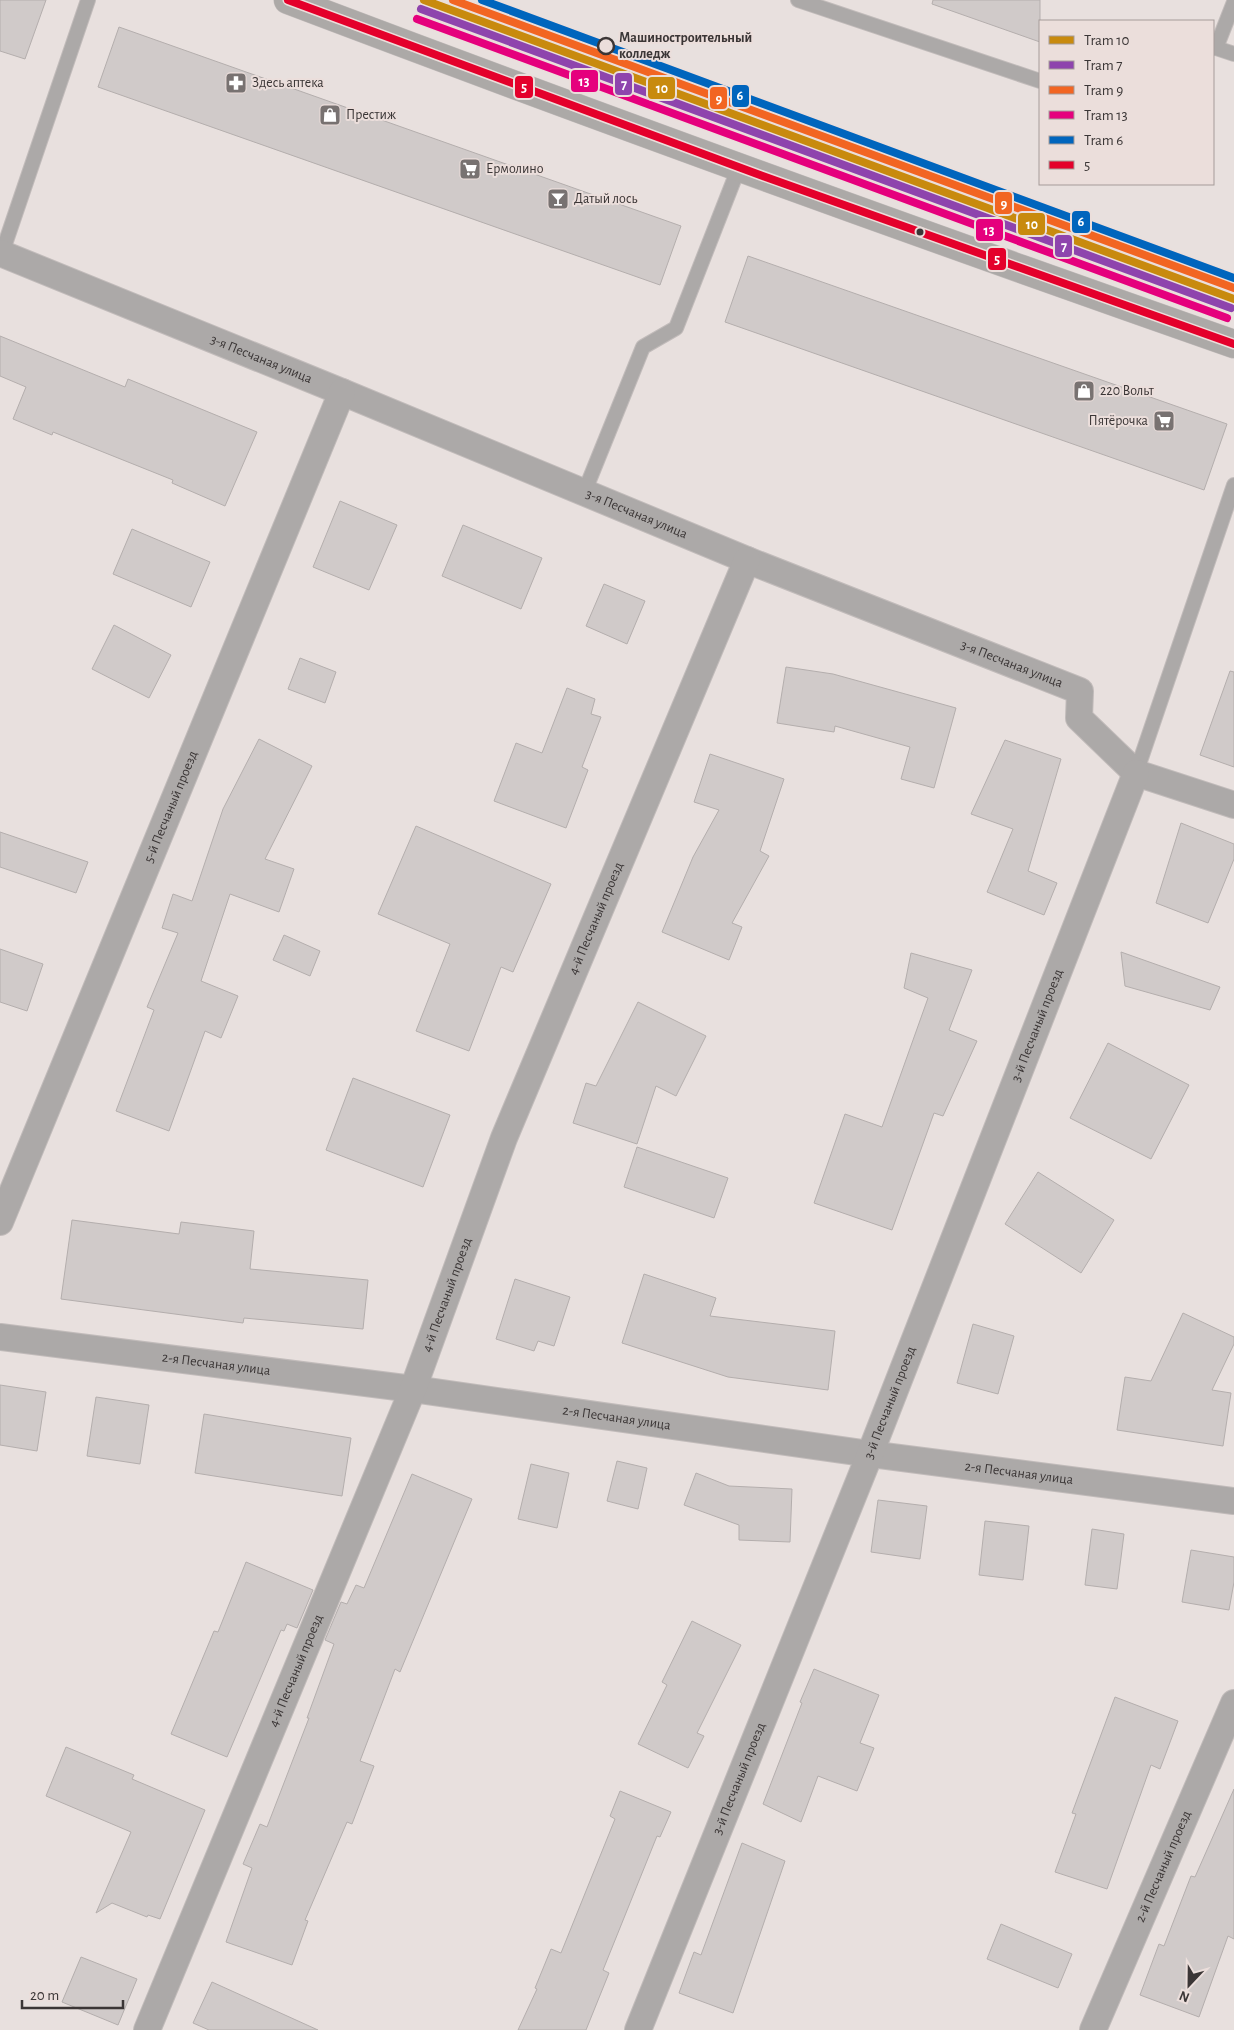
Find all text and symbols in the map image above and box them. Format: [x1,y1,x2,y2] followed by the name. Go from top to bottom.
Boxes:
[1039,20,1214,185] legend
[619,31,752,61] place label: Машиностроительный колледж
[1084,33,1130,48] text: Tram 10
[597,37,615,55] marker: Машиностроительный колледж
[1084,58,1123,73] text: Tram 7
[570,69,599,93] line badge: 13
[224,71,248,95] pharmacy icon: Здесь аптека
[614,72,633,96] line badge: 7
[514,75,534,99] line badge: 5
[578,75,590,89] text: 13
[252,76,324,90] place label: Здесь аптека
[647,76,676,100] line badge: 10
[621,78,627,92] text: 7
[521,81,527,95] text: 5
[656,82,668,96] text: 10
[1084,83,1123,98] text: Tram 9
[731,84,750,108] line badge: 6
[709,86,728,110] line badge: 9
[737,89,744,103] text: 6
[716,92,723,106] text: 9
[318,103,342,127] shop icon: Престиж
[346,108,396,122] place label: Престиж
[1084,108,1128,123] text: Tram 13
[1084,133,1123,148] text: Tram 6
[458,157,482,181] supermarket icon: Ермолино
[1084,158,1090,173] text: 5
[486,162,544,176] place label: Ермолино
[546,187,570,211] bar icon: Датый лось
[994,191,1013,215] line badge: 9
[574,192,637,206] place label: Датый лось
[1001,197,1008,211] text: 9
[1071,210,1091,234] line badge: 6
[1017,212,1046,236] line badge: 10
[1078,215,1085,229] text: 6
[975,218,1004,242] line badge: 13
[1026,218,1038,232] text: 10
[983,224,995,238] text: 13
[915,227,925,237] unlabelled marker
[1054,234,1073,258] line badge: 7
[1061,240,1067,254] text: 7
[987,247,1007,271] line badge: 5
[994,253,1000,267] text: 5
[208,332,315,386] street label: 3-я Песчаная улица
[1072,379,1096,403] shop icon: 220 Вольт
[1100,384,1155,398] place label: 220 Вольт
[1152,409,1176,433] supermarket icon: Пятёрочка
[1088,414,1149,428] place label: Пятёрочка
[584,487,690,542] street label: 3-я Песчаная улица
[959,638,1065,691] street label: 3-я Песчаная улица
[142,749,200,865] street label: 5-й Песчаный проезд
[566,860,626,977] street label: 4-й Песчаный проезд
[1009,967,1066,1084] street label: 3-й Песчаный проезд
[420,1236,474,1354] street label: 4-й Песчаный проезд
[862,1345,918,1461] street label: 3-й Песчаный проезд
[161,1350,272,1378] street label: 2-я Песчаная улица
[562,1403,672,1433] street label: 2-я Песчаная улица
[964,1459,1075,1487] street label: 2-я Песчаная улица
[267,1612,326,1729] street label: 4-й Песчаный проезд
[710,1721,768,1837] street label: 3-й Песчаный проезд
[1133,1809,1194,1924] street label: 2-й Песчаный проезд
[1164,1960,1214,2010] north arrow
[22,1978,124,2010] scale bar
[30,1988,59,2003] text: 20 m
[1177,1988,1192,2004] text: N

